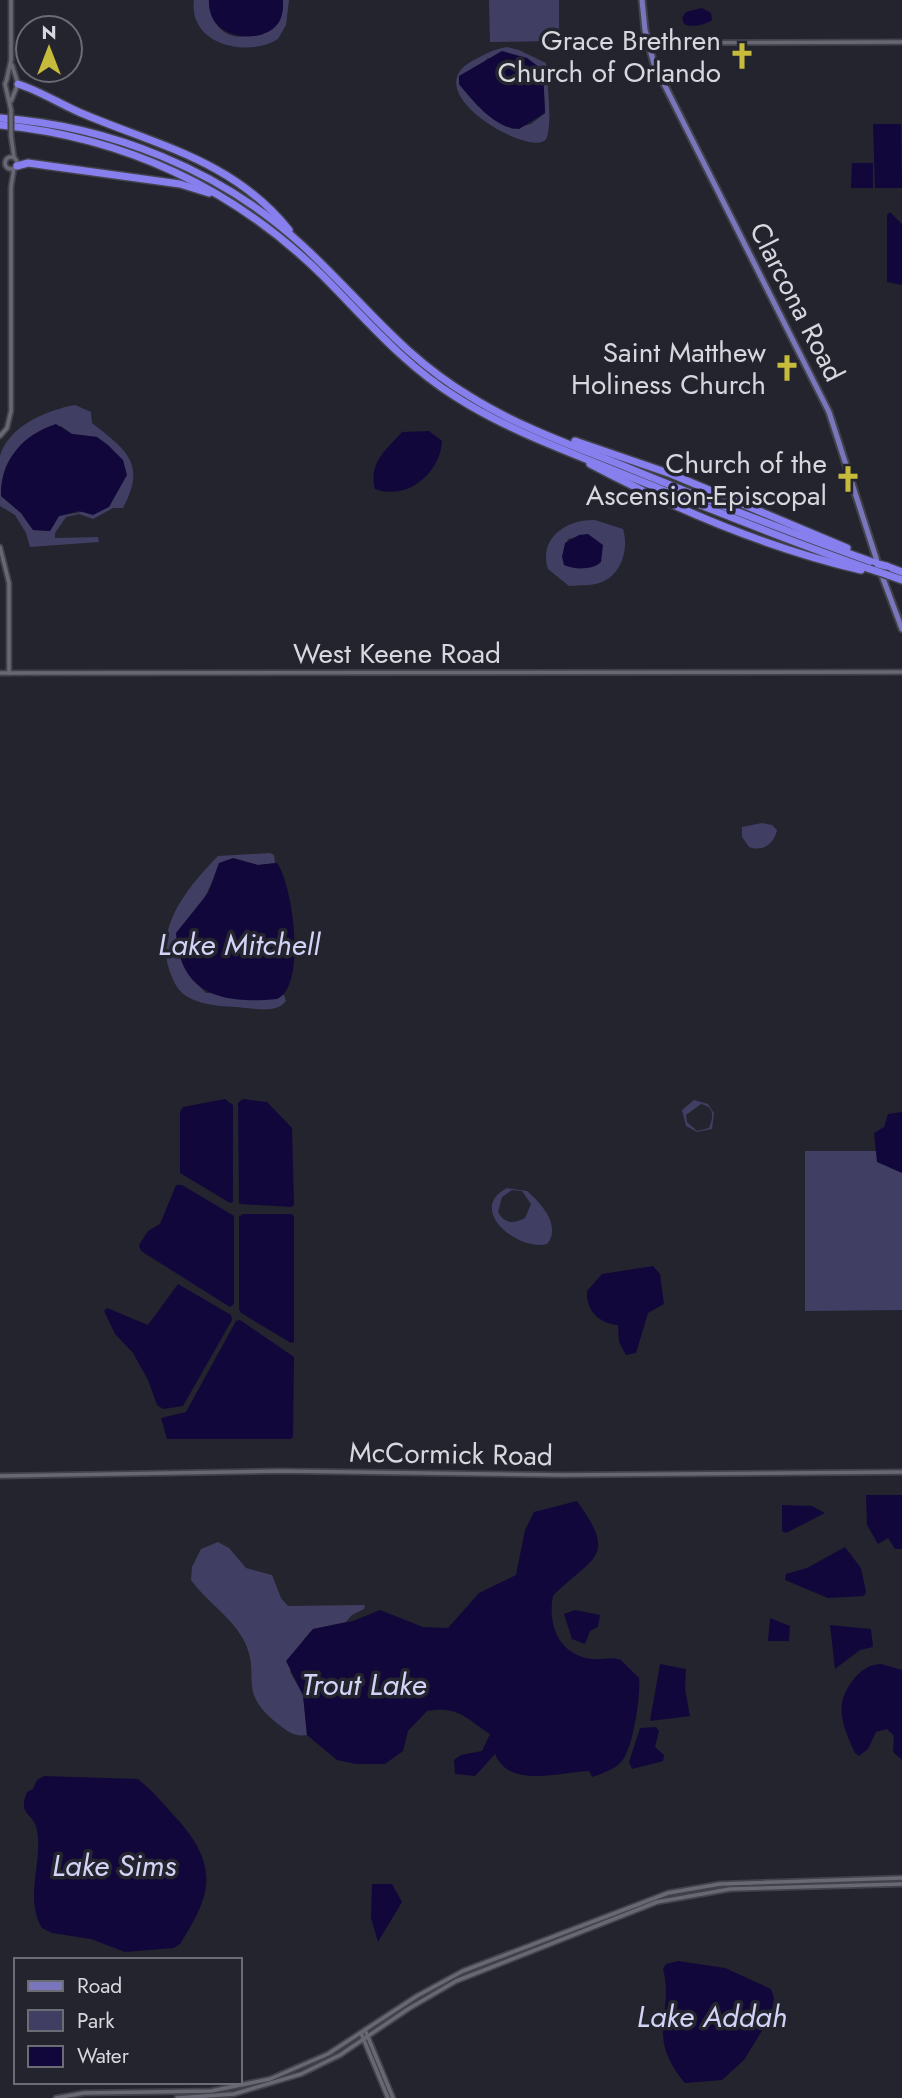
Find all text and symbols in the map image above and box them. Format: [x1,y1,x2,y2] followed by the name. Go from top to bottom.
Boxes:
[14,14,84,84] north arrow
[41,19,57,46] text: N
[497,20,721,93] place label: Grace Brethren Church of Orlando
[727,41,757,71] church icon: Grace Brethren Church of Orlando
[739,215,855,389] street label: Clarcona Road
[571,332,766,405] place label: Saint Matthew Holiness Church
[772,353,802,383] church icon: Saint Matthew Holiness Church
[586,443,827,516] place label: Church of the Ascension-Episcopal
[833,464,863,494] church icon: Church of the Ascension-Episcopal
[293,633,501,674] street label: West Keene Road
[158,923,321,966] water label: Lake Mitchell
[349,1432,553,1476] street label: McCormick Road
[302,1663,426,1706] water label: Trout Lake
[52,1844,176,1887] water label: Lake Sims
[14,1958,242,2084] legend
[77,1971,122,2001] text: Road
[637,1995,787,2038] water label: Lake Addah
[77,2006,115,2036] text: Park
[77,2041,130,2071] text: Water

